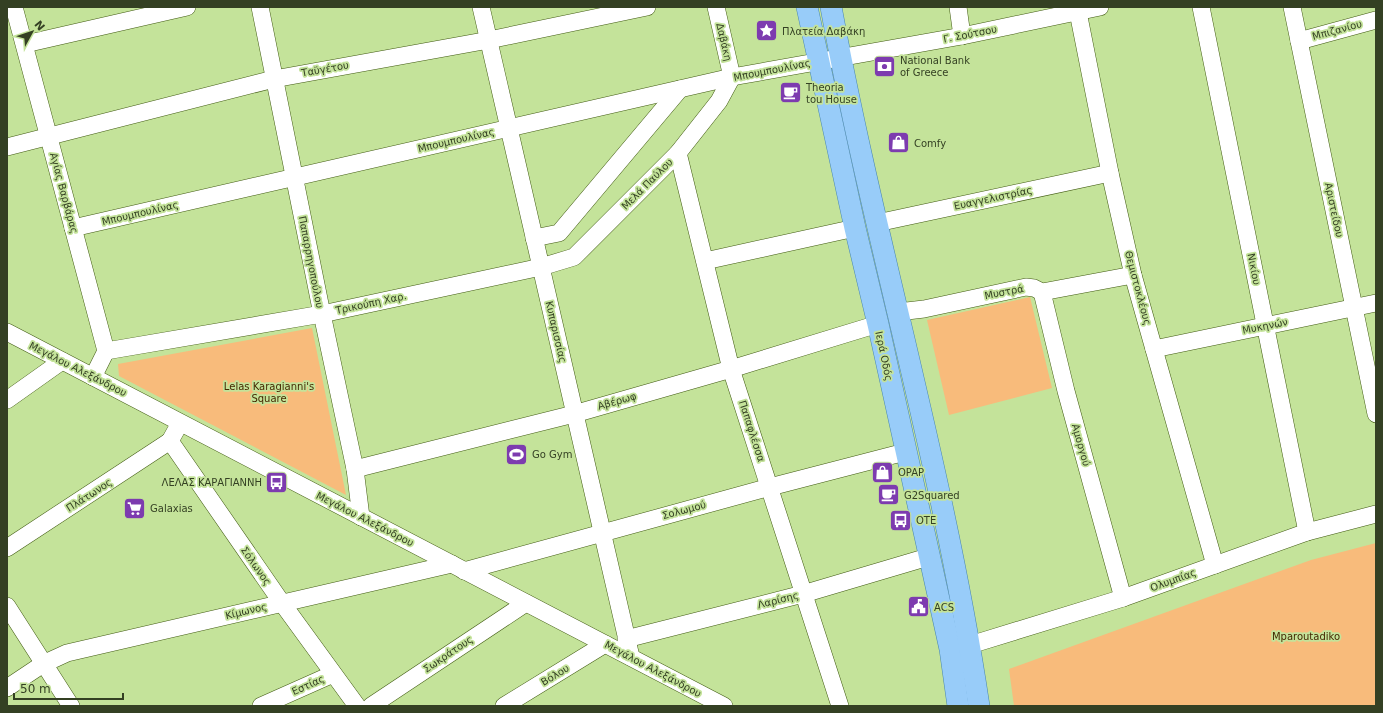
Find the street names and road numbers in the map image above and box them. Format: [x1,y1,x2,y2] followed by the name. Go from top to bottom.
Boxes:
[1311,18,1363,42] street label: Μπιζανίου
[714,22,734,62] street label: Δαβάκη
[942,23,998,45] street label: Γ. Σούτσου
[733,57,811,83] street label: Μπουμπουλίνας
[300,59,350,79] street label: Ταϋγέτου
[417,126,495,154] street label: Μπουμπουλίνας
[48,151,80,235] street label: Αγίας Βαρβάρας
[619,156,675,212] street label: Μελά Παύλου
[1323,182,1345,239] street label: Αριστείδου
[953,184,1033,212] street label: Ευαγγελιστρίας
[101,199,179,227] street label: Μπουμπουλίνας
[297,215,325,309] street label: Παπαρρηγοπούλου
[1123,250,1153,326] street label: Θεμιστοκλέους
[1246,252,1262,286] street label: Νικίου
[983,283,1025,301] street label: Μυστρά
[334,290,407,316] street label: Τρικούπη Χαρ.
[544,300,568,364] street label: Κυπαρισσίας
[1241,316,1289,336] street label: Μυκηνών
[873,330,895,382] street label: Ιερά Οδός
[27,340,129,398] street label: Μεγάλου Αλεξάνδρου
[596,390,638,412] street label: Αβέρωφ
[737,399,767,463] street label: Παπαφλέσσα
[1070,423,1092,468] street label: Αμοργού
[64,476,114,514] street label: Πλάτωνος
[314,490,416,548] street label: Μεγάλου Αλεξάνδρου
[661,499,707,521] street label: Σολωμού
[239,545,273,587] street label: Σόλωνος
[1149,567,1197,593] street label: Ολυμπίας
[756,590,800,610] street label: Λαρίσης
[224,601,268,621] street label: Κίμωνος
[421,633,475,675] street label: Σωκράτους
[603,639,703,699] street label: Μεγάλου Αλεξάνδρου
[539,662,571,688] street label: Βόλου
[290,673,326,697] street label: Εστίας

